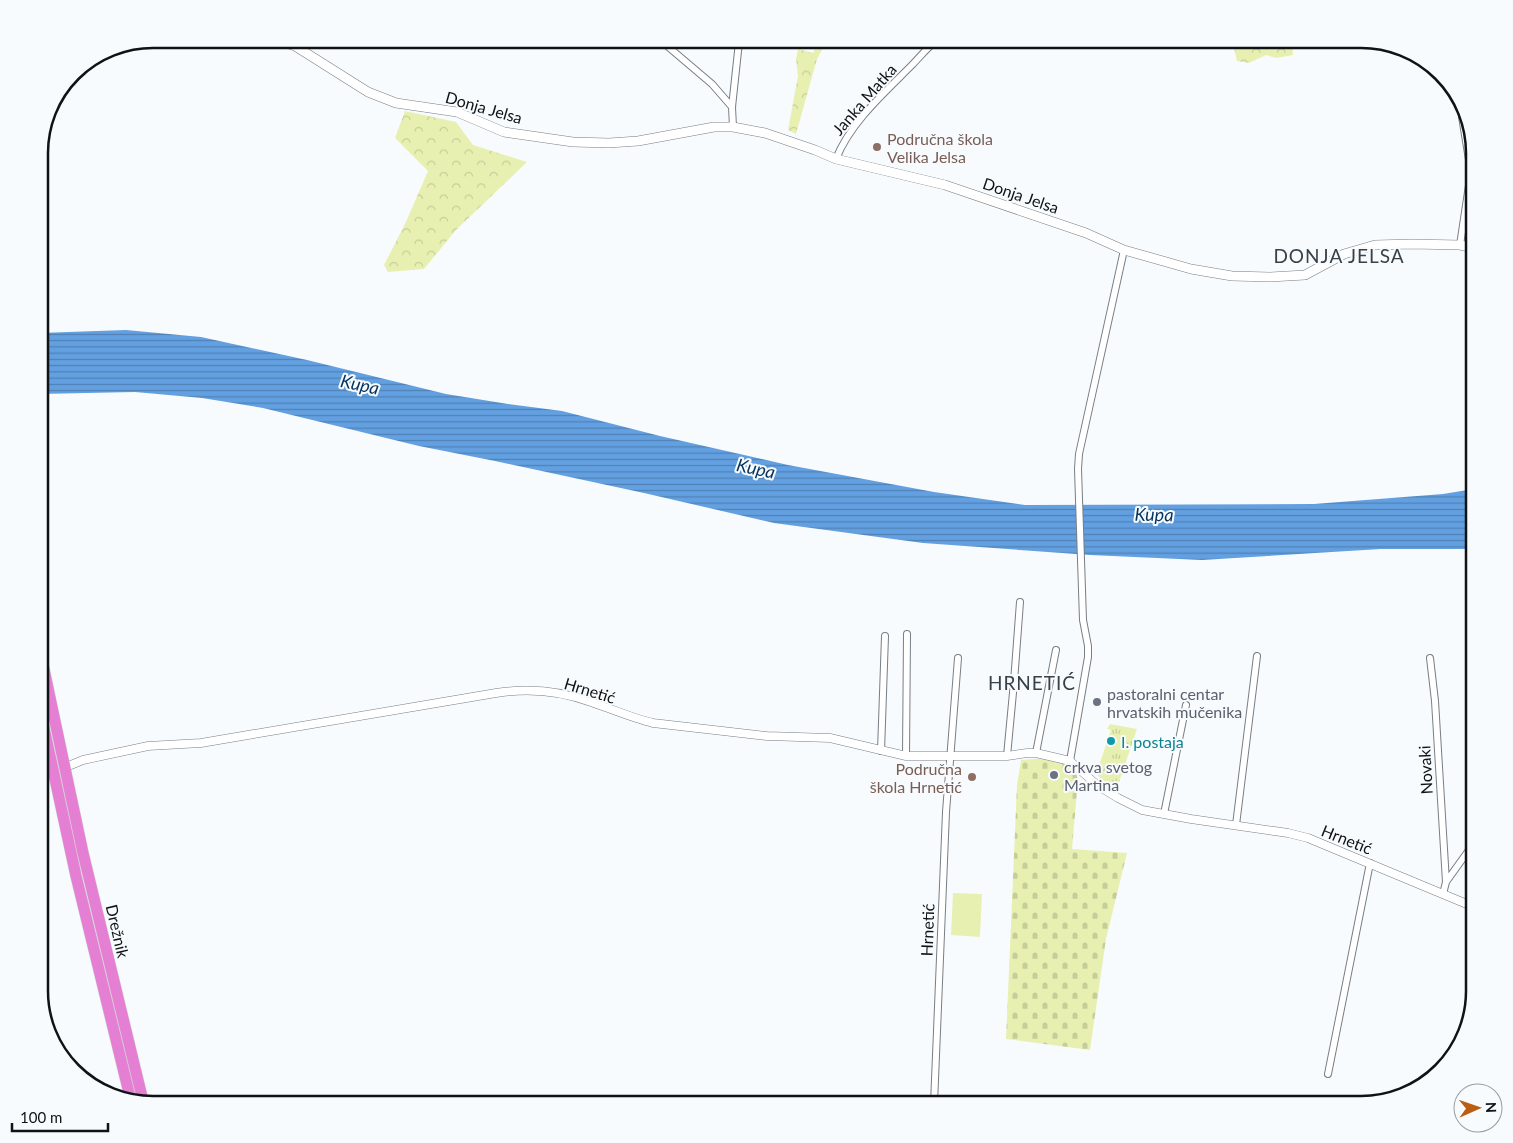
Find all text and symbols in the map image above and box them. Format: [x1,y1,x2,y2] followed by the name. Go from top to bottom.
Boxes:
[828,60,900,138] street label: Janka Matka
[443,87,525,127] street label: Donja Jelsa
[887,129,993,166] place label: Područna škola Velika Jelsa
[871,141,883,153] marker: Područna škola Velika Jelsa
[981,173,1061,217] street label: Donja Jelsa
[1273,244,1405,267] district label: DONJA JELSA
[339,369,381,399] water label: Kupa
[735,453,777,483] water label: Kupa
[1134,503,1174,525] water label: Kupa
[988,671,1076,694] district label: HRNETIĆ
[562,673,618,707] street label: Hrnetić
[1107,684,1242,721] place label: pastoralni centar hrvatskih mučenika
[1091,696,1103,708] marker: pastoralni centar hrvatskih mučenika
[1121,732,1184,751] place label: I. postaja
[1105,735,1117,747] marker: I. postaja
[1414,745,1436,795] street label: Novaki
[1064,757,1152,794] place label: crkva svetog Martina
[870,759,962,796] place label: Područna škola Hrnetić
[1048,769,1060,781] marker: crkva svetog Martina
[966,771,978,783] marker: Područna škola Hrnetić
[1319,820,1375,858] street label: Hrnetić
[103,903,134,960] street label: Drežnik
[917,903,937,957] street label: Hrnetić
[1453,1083,1503,1133] north arrow
[12,1100,109,1132] scale bar
[1483,1102,1500,1113] text: N
[20,1108,62,1126] text: 100 m

